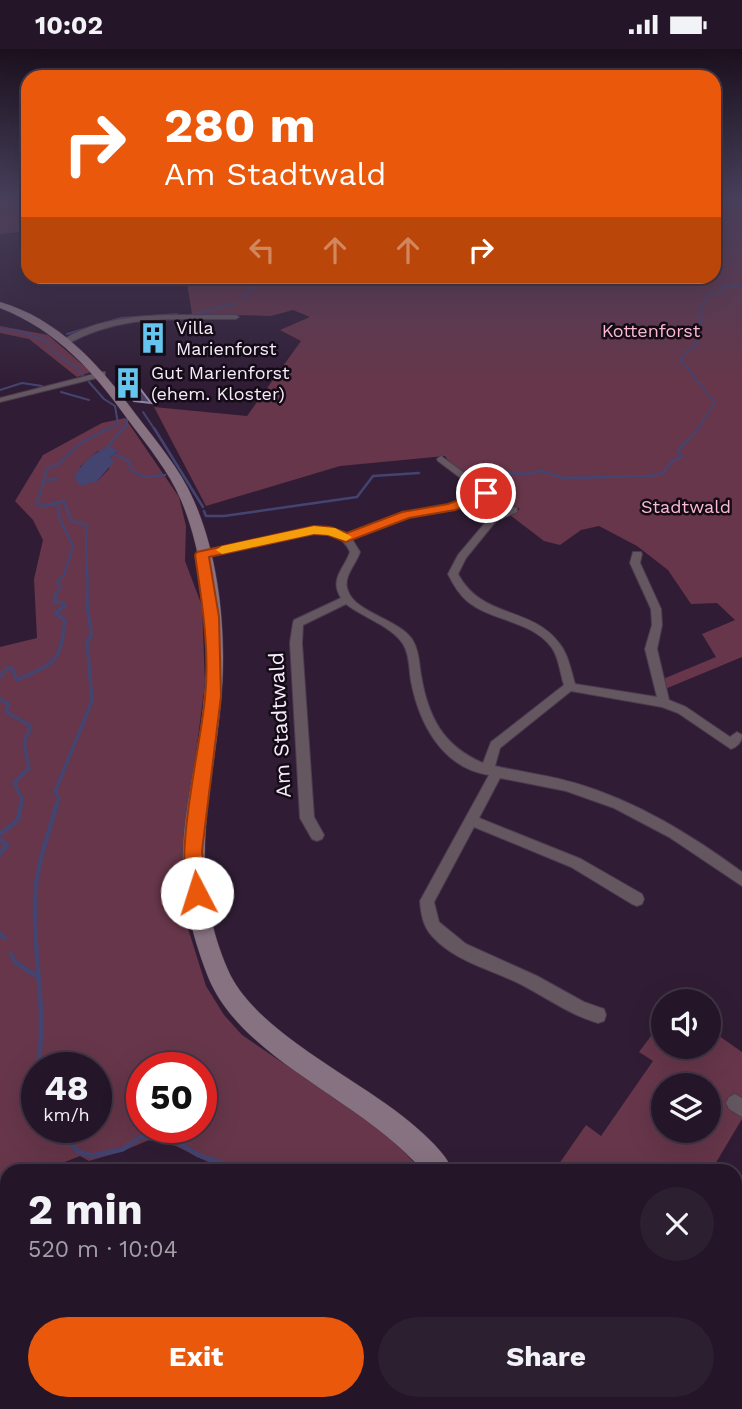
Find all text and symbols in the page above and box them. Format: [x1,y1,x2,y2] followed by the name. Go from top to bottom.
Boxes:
[35,10,103,40] text: 10:02
[164,96,316,154] text: 280 m
[49,98,140,189] icon: right
[164,155,386,193] text: Am Stadtwald
[243,231,281,269] icon: left
[316,231,354,269] icon: ahead
[389,231,427,269] icon: ahead
[462,231,500,269] icon: right
[176,317,277,359] place label: Villa Marienforst
[602,320,701,341] park label: Kottenforst
[136,321,170,355] building icon: Villa Marienforst
[151,362,290,404] place label: Gut Marienforst (ehem. Kloster)
[111,366,145,400] building icon: Gut Marienforst (ehem. Kloster)
[456,463,516,523] pin
[467,474,505,512] icon: arrive
[641,496,731,517] park label: Stadtwald
[263,651,296,799] street label: Am Stadtwald
[160,856,234,930] position arrow
[651,989,721,1143] map controls
[651,989,721,1059] button: sound
[126,1052,217,1143] speed limit sign: 50
[44,1067,89,1109] text: 48
[651,1073,721,1143] button: layers
[43,1104,90,1125] text: km/h
[28,1185,143,1234] text: 2 min
[640,1187,714,1261] button: close
[28,1236,178,1263] text: 520 m · 10:04
[28,1317,364,1397] button: Exit
[378,1317,714,1397] button: Share

